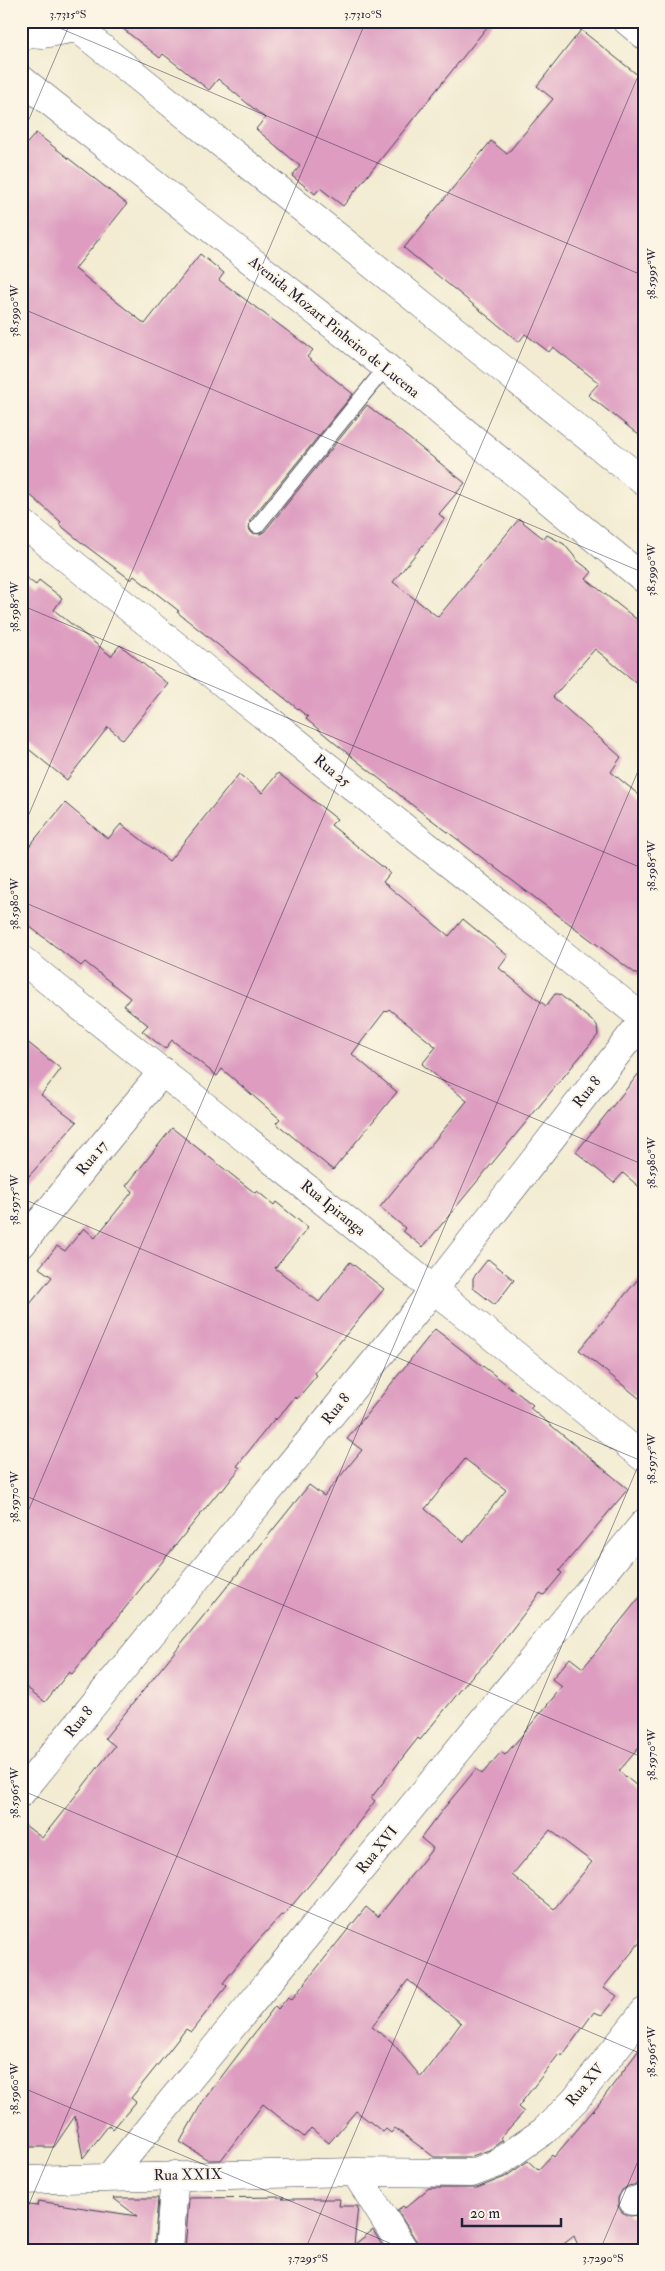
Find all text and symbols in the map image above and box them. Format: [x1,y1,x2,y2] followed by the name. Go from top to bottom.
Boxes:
[49,7,87,22] text: 3.7315°S
[344,7,382,22] text: 3.7310°S
[644,247,659,300] text: 38.5995°W
[244,251,424,402] street label: Avenida Mozart Pinheiro de Lucena
[7,284,22,337] text: 38.5990°W
[644,543,659,596] text: 38.5990°W
[7,581,22,633] text: 38.5985°W
[310,750,355,792] street label: Rua 25
[644,840,659,892] text: 38.5985°W
[7,877,22,930] text: 38.5980°W
[569,1072,605,1112] street label: Rua 8
[72,1136,112,1179] street label: Rua 17
[644,1136,659,1189] text: 38.5980°W
[7,1174,22,1226] text: 38.5975°W
[296,1176,370,1241] street label: Rua Ipiranga
[318,1390,354,1428] street label: Rua 8
[644,1433,659,1485] text: 38.5975°W
[7,1470,22,1523] text: 38.5970°W
[61,1703,97,1741] street label: Rua 8
[644,1728,659,1781] text: 38.5970°W
[7,1766,22,1819] text: 38.5965°W
[352,1822,402,1878] street label: Rua XVI
[644,2025,659,2078] text: 38.5965°W
[562,2059,609,2110] street label: Rua XV
[7,2062,22,2115] text: 38.5960°W
[154,2165,223,2185] street label: Rua XXIX
[462,2196,561,2228] scale bar
[470,2204,500,2223] text: 20 m
[288,2251,328,2266] text: 3.7295°S
[582,2251,624,2266] text: 3.7290°S

